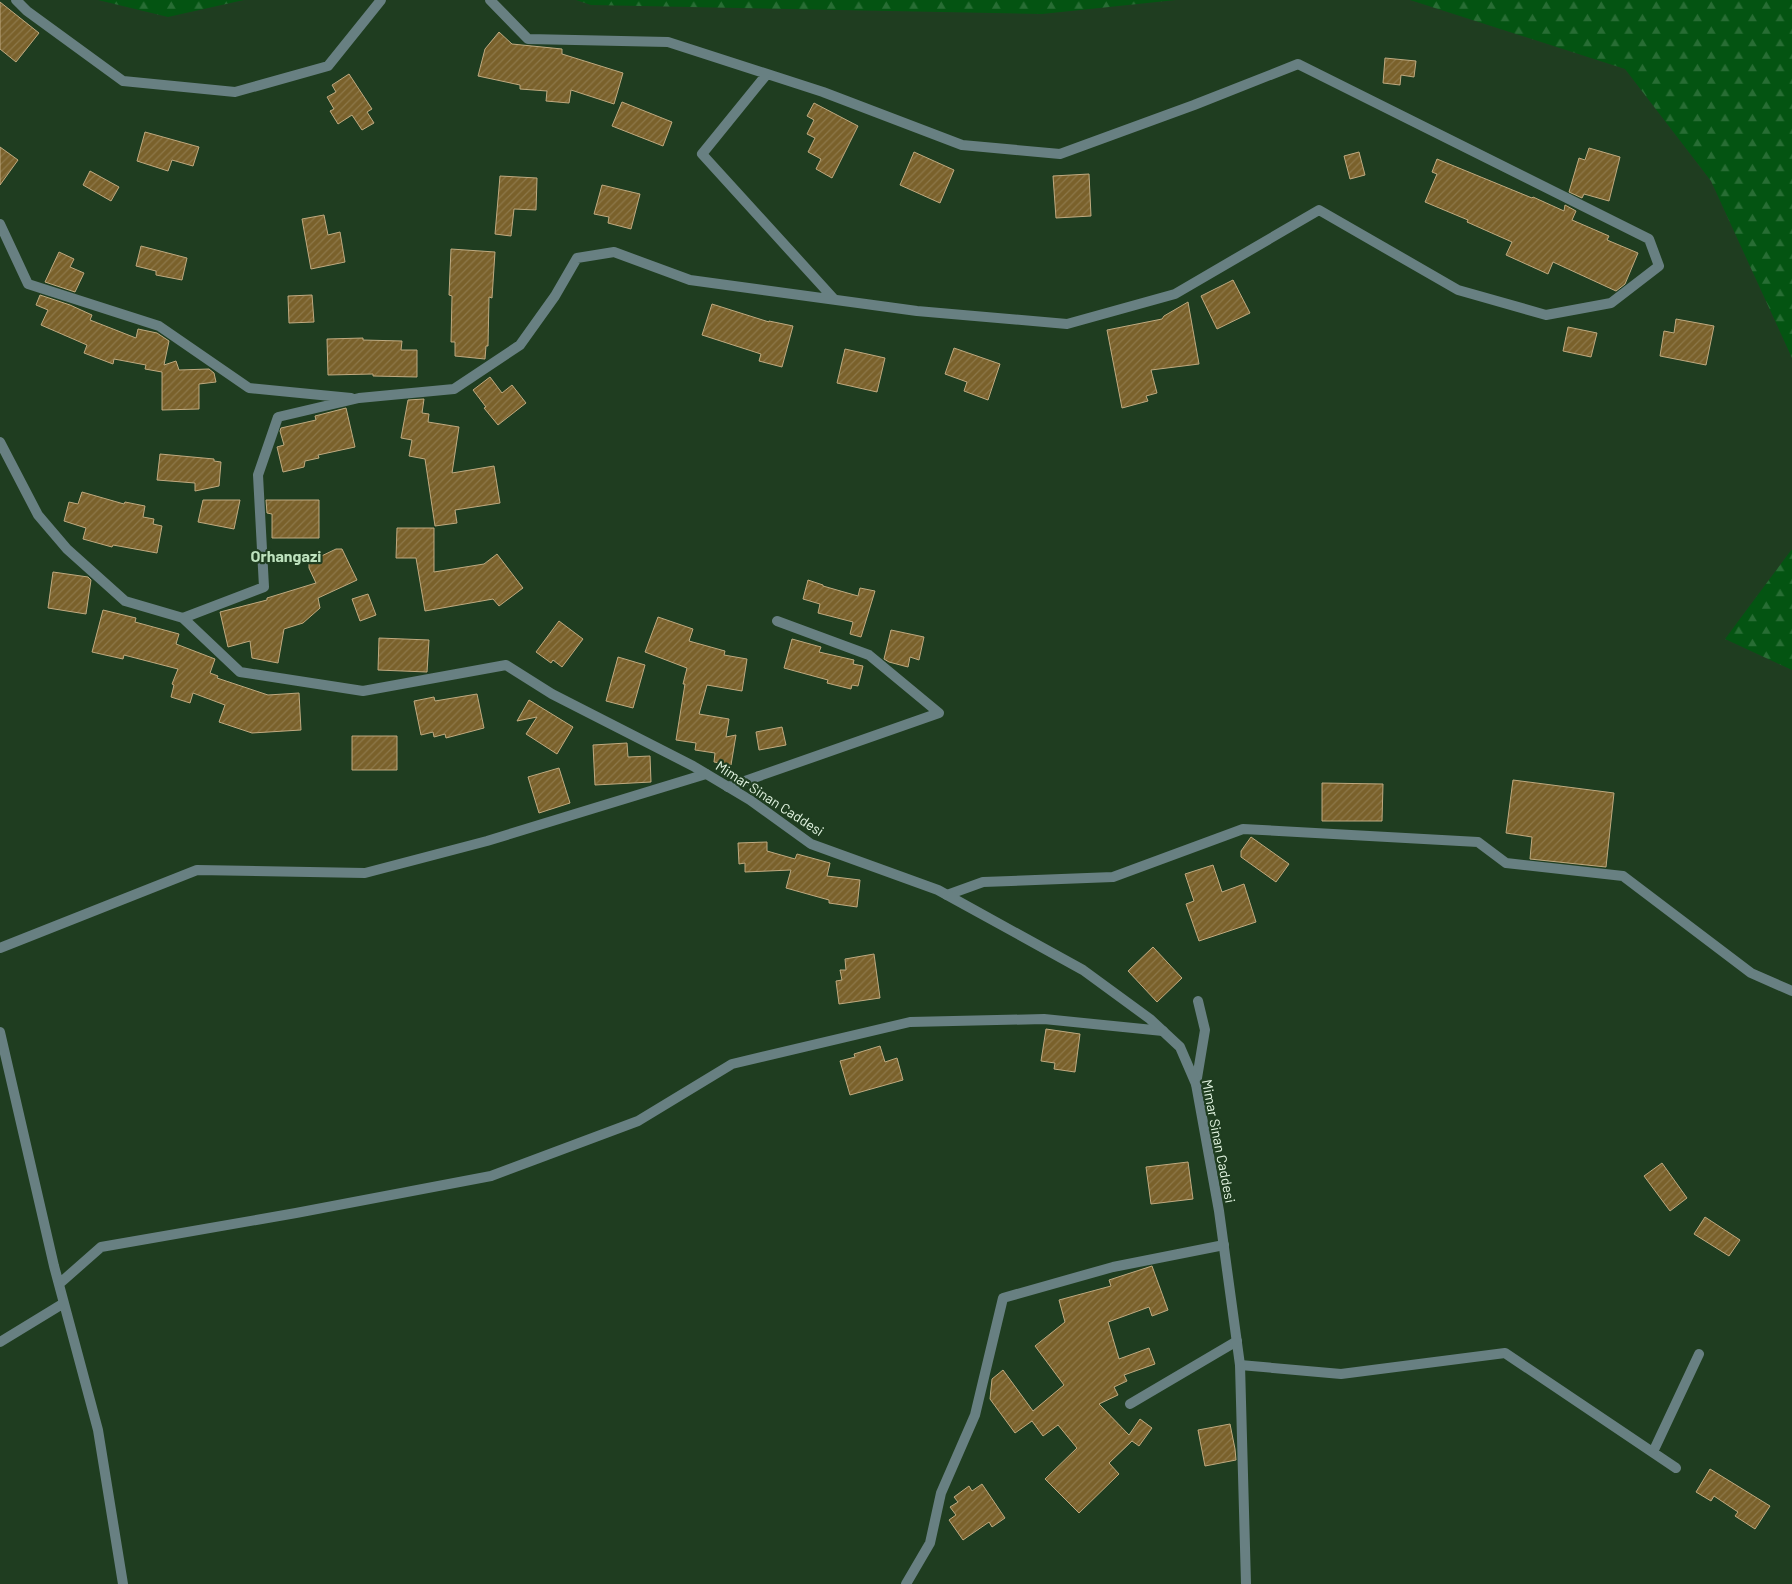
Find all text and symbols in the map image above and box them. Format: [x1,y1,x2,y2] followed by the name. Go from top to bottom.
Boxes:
[251,546,321,565] district label: Orhangazi
[713,757,827,839] street label: Mimar Sinan Caddesi
[1199,1078,1239,1204] street label: Mimar Sinan Caddesi

